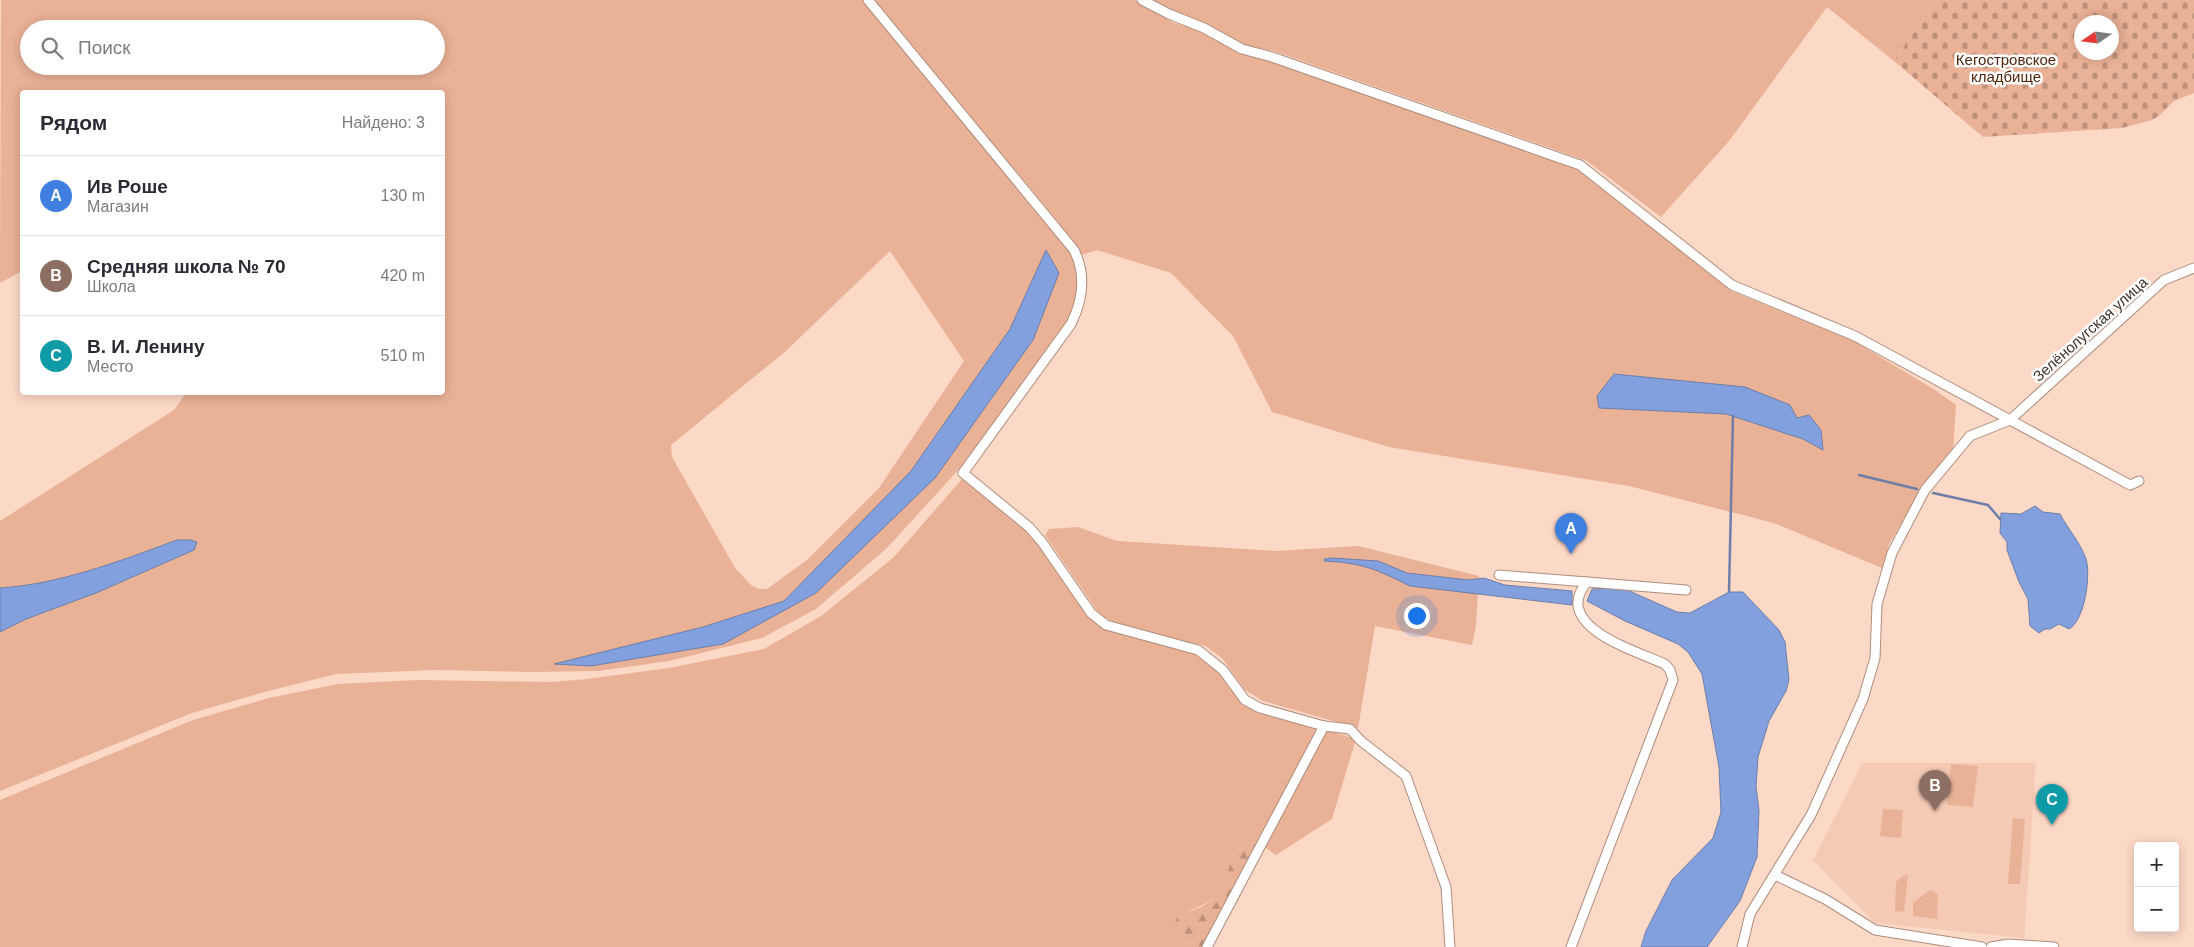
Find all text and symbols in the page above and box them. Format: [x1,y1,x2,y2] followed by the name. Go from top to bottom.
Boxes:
[2074,15,2119,60] north arrow
[20,20,445,75] search box
[38,34,66,62] icon: search
[78,37,131,58] text: Поиск
[1956,51,2056,85] park label: Кегостровское кладбище
[40,111,107,134] text: Рядом
[342,114,425,131] text: Найдено: 3
[87,176,168,197] text: Ив Роше
[50,187,62,204] text: A
[381,187,425,204] text: 130 m
[87,198,149,215] text: Магазин
[87,256,286,277] text: Средняя школа № 70
[50,267,62,284] text: B
[381,267,425,284] text: 420 m
[2029,273,2151,385] street label: Зелёнолугская улица
[87,278,136,295] text: Школа
[87,336,205,357] text: В. И. Ленину
[50,347,62,364] text: C
[381,347,425,364] text: 510 m
[87,358,133,375] text: Место
[1555,513,1587,554] pin: A
[1404,603,1430,629] your location
[1919,770,1951,811] pin: B
[2036,784,2068,825] pin: C
[2134,842,2179,932] map controls
[2134,842,2179,887] button: +
[2134,887,2179,932] button: −

